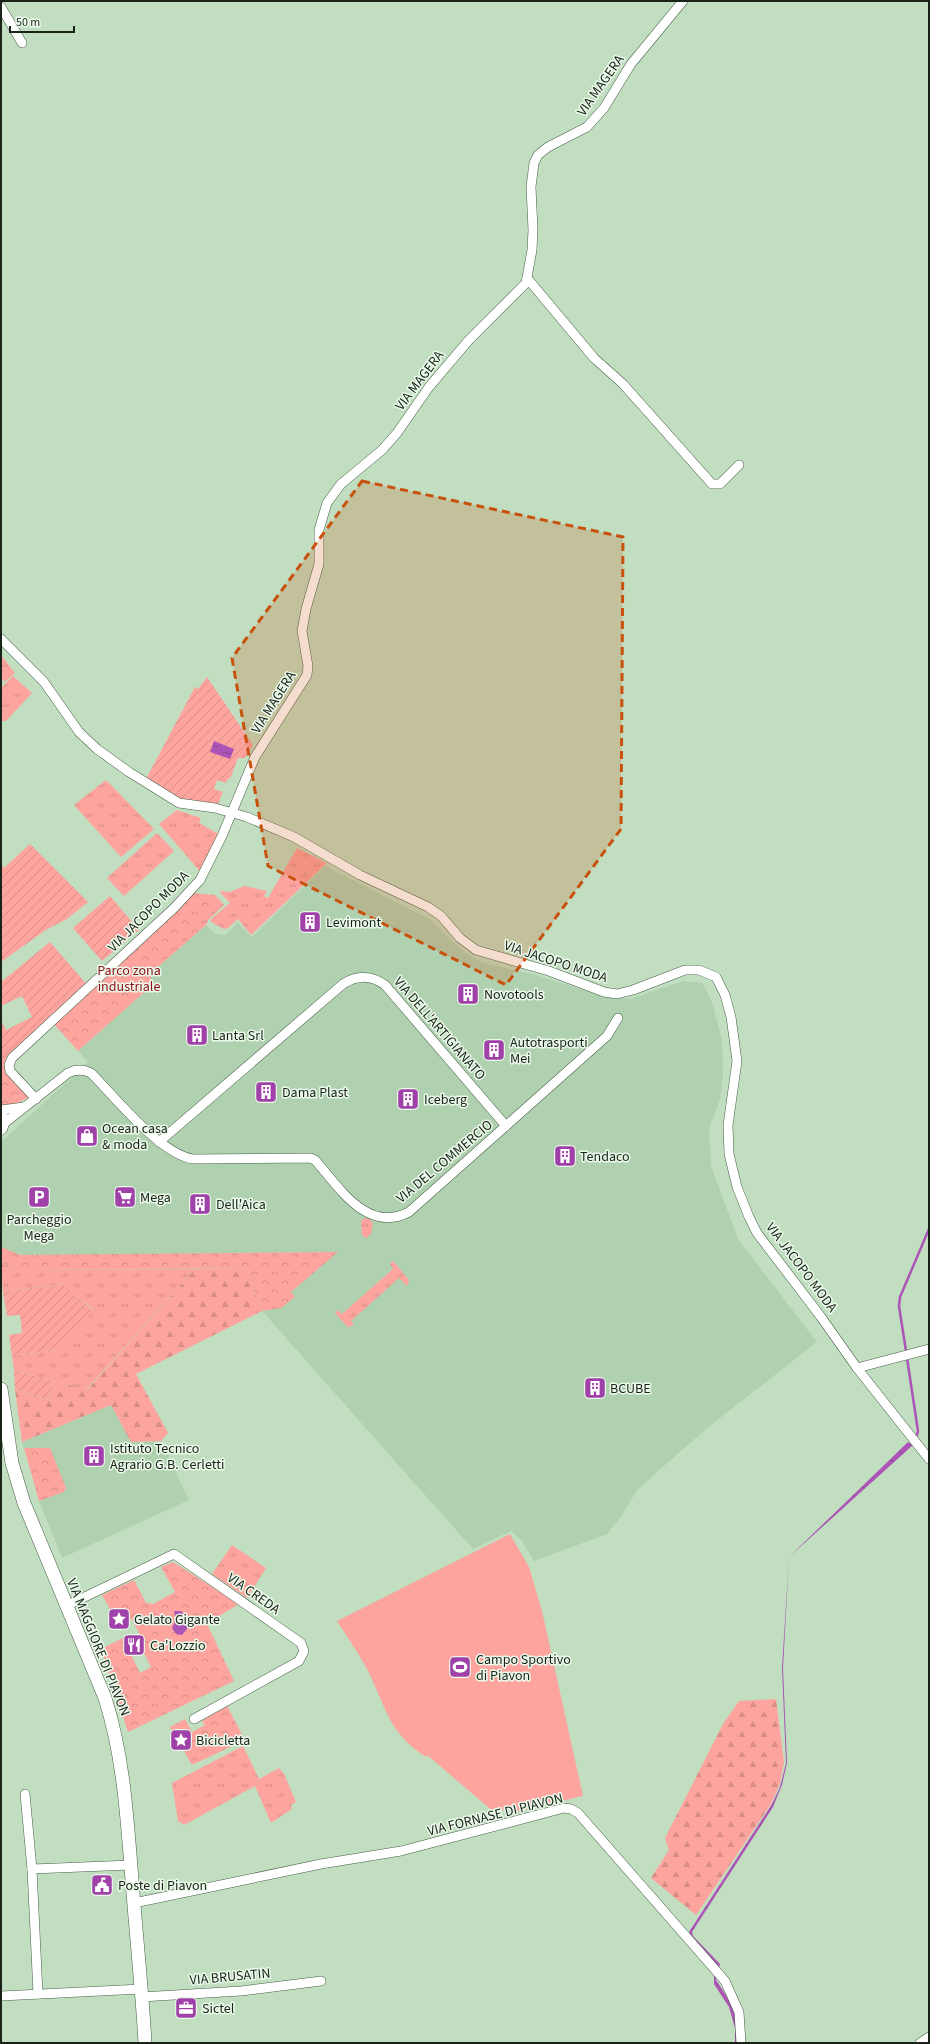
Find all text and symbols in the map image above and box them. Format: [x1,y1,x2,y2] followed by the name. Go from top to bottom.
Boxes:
[10,8,74,34] scale bar
[16,14,40,31] text: 50 m
[572,51,629,120] street label: VIA MAGERA
[391,346,449,415] street label: VIA MAGERA
[247,667,301,738] street label: VIA MAGERA
[103,866,194,957] street label: VIA JACOPO MODA
[297,909,323,935] building icon: Levimont
[326,913,381,933] place label: Levimont
[501,936,610,988] street label: VIA JACOPO MODA
[97,961,161,997] park label: Parco zona industriale
[389,973,490,1085] street label: VIA DELL'ARTIGIANATO
[455,981,481,1007] building icon: Novotools
[484,985,544,1005] place label: Novotools
[184,1022,210,1048] building icon: Lanta Srl
[212,1026,264,1046] place label: Lanta Srl
[510,1033,588,1069] place label: Autotrasporti Mei
[481,1037,507,1063] building icon: Autotrasporti Mei
[253,1079,279,1105] building icon: Dama Plast
[282,1083,348,1103] place label: Dama Plast
[395,1086,421,1112] building icon: Iceberg
[424,1090,467,1110] place label: Iceberg
[392,1115,497,1208] street label: VIA DEL COMMERCIO
[102,1119,168,1155] place label: Ocean casa & moda
[74,1123,100,1149] shop icon: Ocean casa & moda
[552,1143,578,1169] building icon: Tendaco
[580,1147,630,1167] place label: Tendaco
[26,1184,52,1210] parking icon: Parcheggio Mega
[112,1184,138,1210] supermarket icon: Mega
[140,1188,171,1208] place label: Mega
[187,1191,213,1217] building icon: Dell'Aica
[216,1195,266,1215] place label: Dell'Aica
[6,1210,72,1246] place label: Parcheggio Mega
[761,1218,842,1317] street label: VIA JACOPO MODA
[582,1375,608,1401] building icon: BCUBE
[610,1379,651,1399] place label: BCUBE
[110,1439,224,1475] place label: Istituto Tecnico Agrario G.B. Cerletti
[81,1443,107,1469] building icon: Istituto Tecnico Agrario G.B. Cerletti
[223,1568,284,1620] street label: VIA CREDA
[61,1576,135,1719] street label: VIA MAGGIORE DI PIAVON
[106,1606,132,1632] place icon: Gelato Gigante
[134,1610,220,1630] place label: Gelato Gigante
[121,1632,147,1658] restaurant icon: Ca'Lozzio
[150,1636,206,1656] place label: Ca'Lozzio
[476,1650,571,1686] place label: Campo Sportivo di Piavon
[447,1654,473,1680] sports icon: Campo Sportivo di Piavon
[168,1727,194,1753] place icon: Bicicletta
[196,1731,250,1751] place label: Bicicletta
[425,1788,565,1842] street label: VIA FORNASE DI PIAVON
[89,1872,115,1898] public building icon: Poste di Piavon
[118,1876,207,1896] place label: Poste di Piavon
[189,1964,271,1990] street label: VIA BRUSATIN
[173,1995,199,2021] office icon: Sictel
[202,1999,235,2019] place label: Sictel

